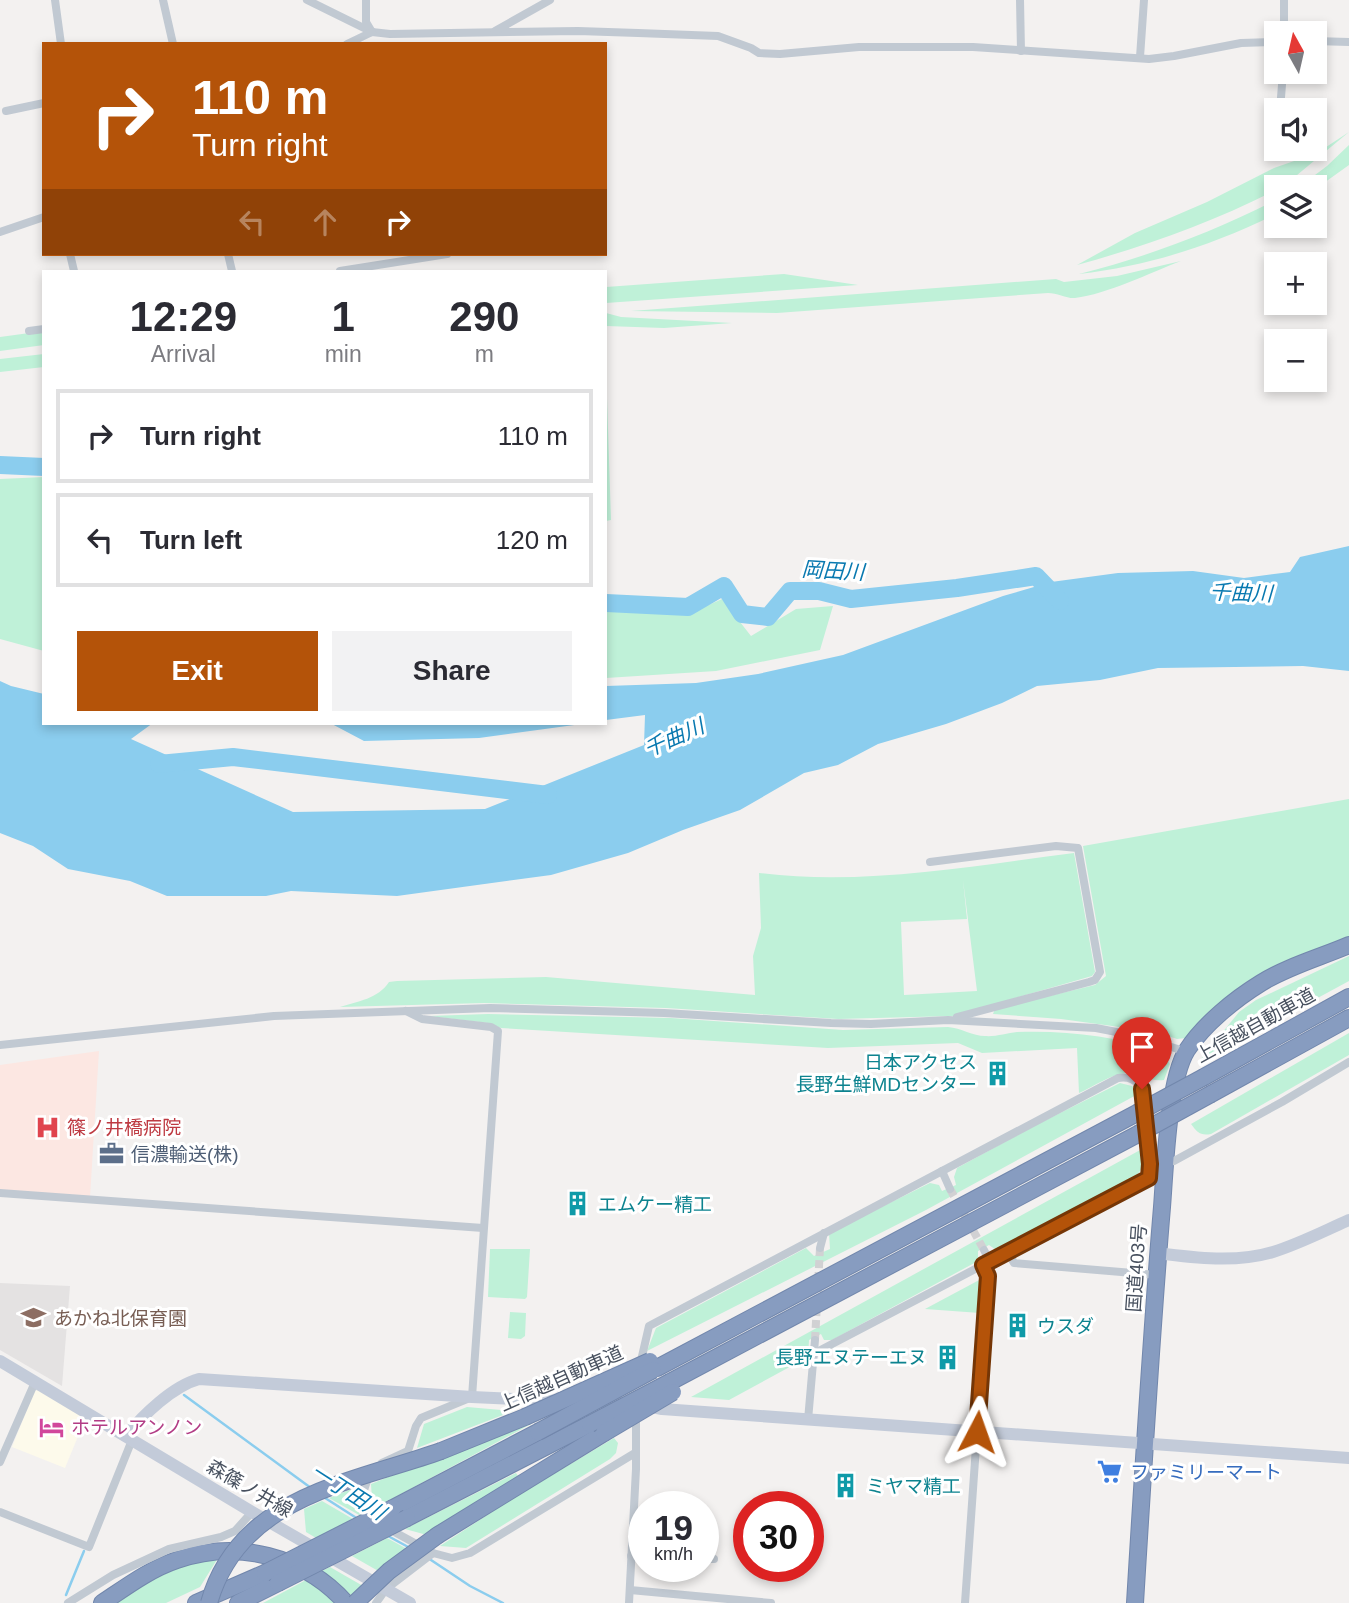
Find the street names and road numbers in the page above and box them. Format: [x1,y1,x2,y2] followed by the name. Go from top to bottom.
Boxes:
[1192,984,1319,1067] street label: 上信越自動車道
[1123,1223,1150,1313] street label: 国道403号
[496,1342,626,1415] street label: 上信越自動車道
[203,1456,296,1521] street label: 森篠ノ井線

